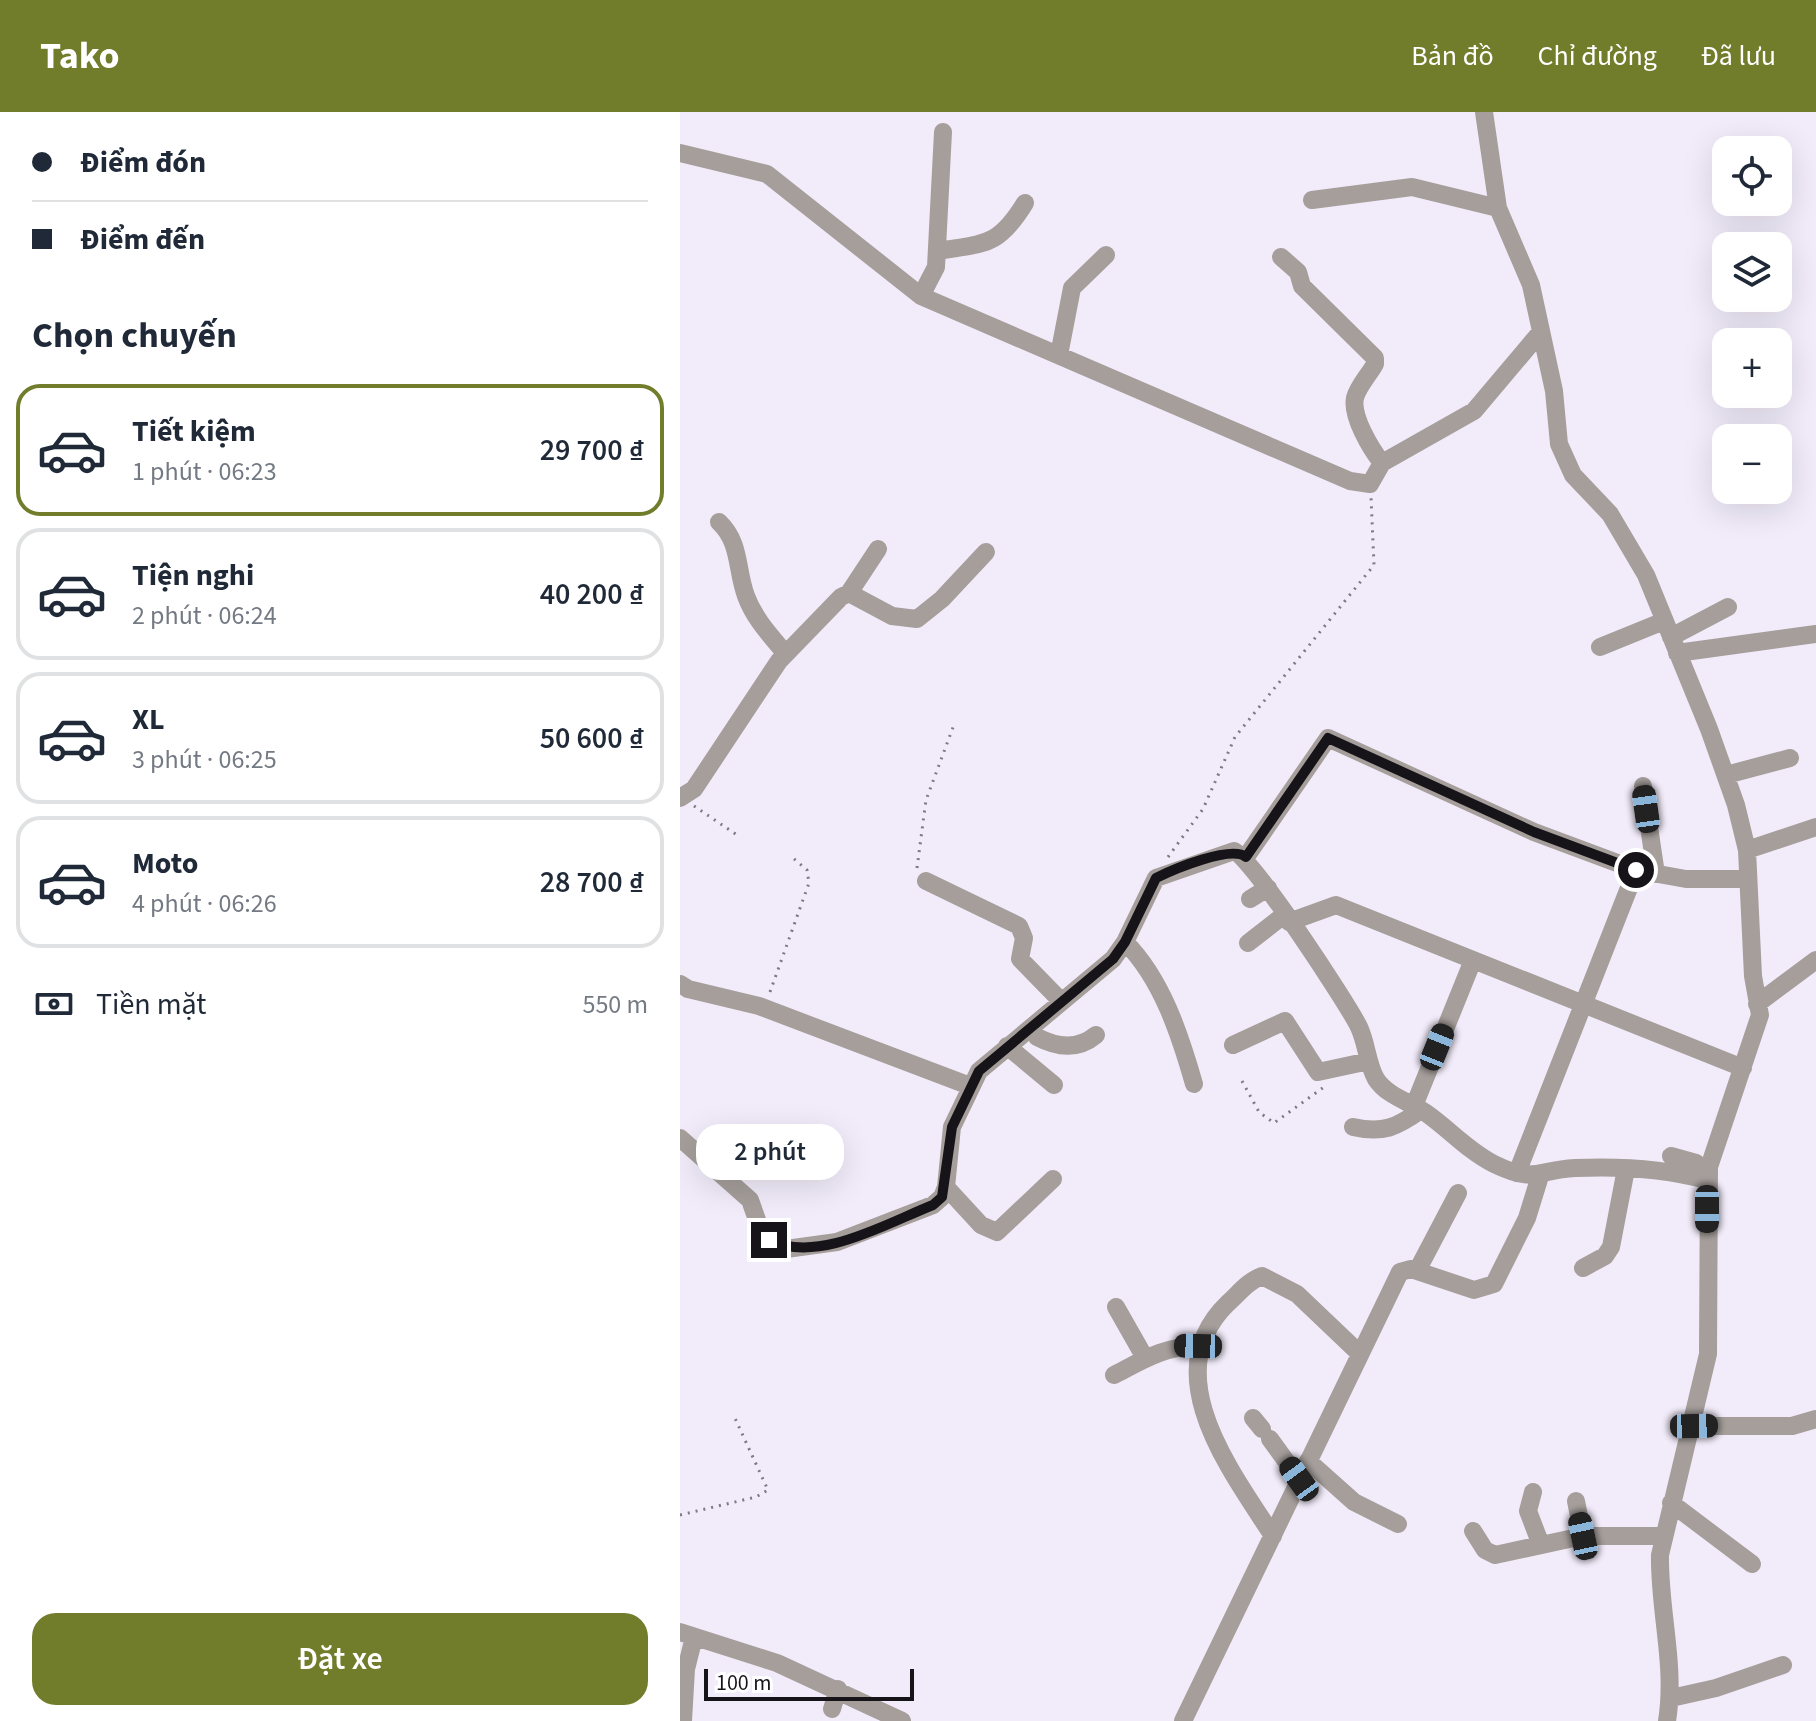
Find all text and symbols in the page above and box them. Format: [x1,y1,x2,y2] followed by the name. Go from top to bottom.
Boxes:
[40,29,120,83] text: Tako
[1411,36,1494,76] text: Bản đồ
[1538,36,1657,76] text: Chỉ đường
[1701,36,1776,76] text: Đã lưu
[1712,136,1792,504] map controls
[1712,136,1792,216] button: locate
[80,141,206,184] text: Điểm đón
[80,218,205,261] text: Điểm đến
[1712,232,1792,312] button: layers
[32,310,237,361] text: Chọn chuyến
[1712,328,1792,408] button: +
[132,410,256,453] text: Tiết kiệm
[36,414,108,486] icon: car
[1712,424,1792,504] button: −
[540,429,644,472] text: 29 700 ₫
[132,453,277,490] text: 1 phút · 06:23
[132,554,254,597] text: Tiện nghi
[36,558,108,630] icon: car
[540,573,644,616] text: 40 200 ₫
[132,597,277,634] text: 2 phút · 06:24
[132,698,165,741] text: XL
[36,702,108,774] icon: car
[540,717,644,760] text: 50 600 ₫
[132,741,277,778] text: 3 phút · 06:25
[1631,784,1661,834] car
[132,842,198,885] text: Moto
[36,846,108,918] icon: car
[1618,852,1654,888] route start
[540,861,644,904] text: 28 700 ₫
[132,885,277,922] text: 4 phút · 06:26
[32,982,76,1026] icon: cash
[96,983,206,1026] text: Tiền mặt
[582,986,648,1023] text: 550 m
[1417,1020,1457,1074] car
[695,1124,843,1180] callout: 2 phút
[734,1133,806,1170] text: 2 phút
[1695,1185,1719,1233] car
[751,1222,787,1258] route end
[1174,1334,1222,1358] car
[1670,1414,1718,1438] car
[1275,1453,1323,1505] car
[1566,1510,1600,1562] car
[32,1613,648,1705] button: Đặt xe
[704,1665,914,1701] scale bar
[716,1667,771,1699] text: 100 m

